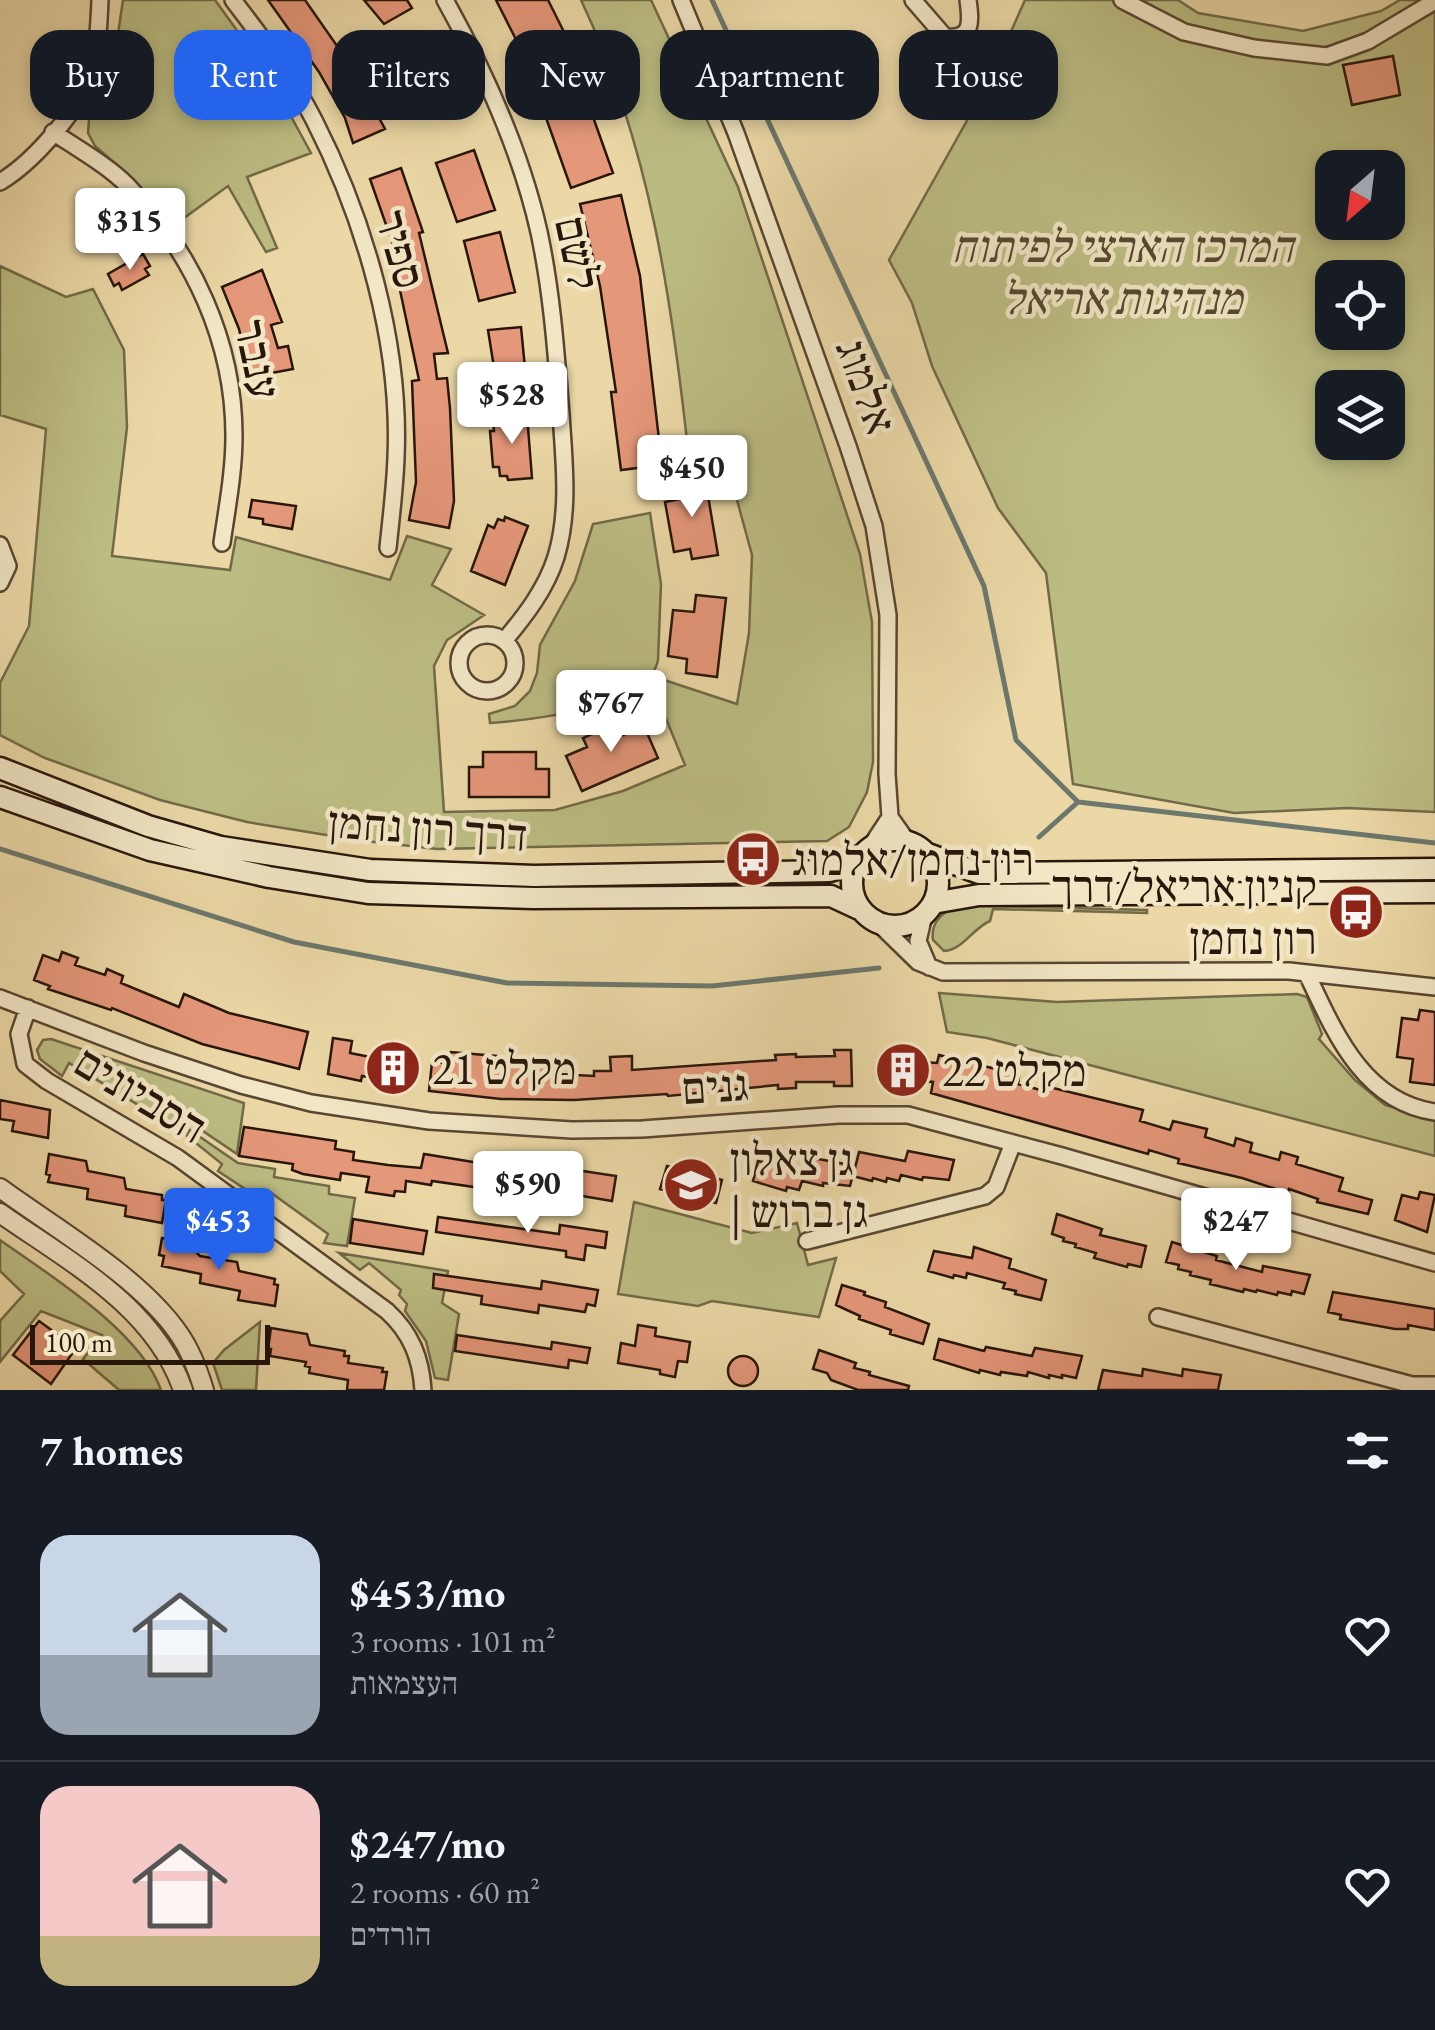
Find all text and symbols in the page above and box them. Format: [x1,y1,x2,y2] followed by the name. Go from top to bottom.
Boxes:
[30,30,154,120] chip: Buy
[174,30,312,120] chip: Rent
[332,30,485,120] chip: Filters
[505,30,640,120] chip: New
[660,30,879,120] chip: Apartment
[899,30,1058,120] chip: House
[1315,150,1405,240] north arrow
[1315,150,1405,460] map controls
[71,188,189,273] pin: $315
[97,199,163,241] text: $315
[362,203,440,295] street label: ספיר
[542,211,614,295] street label: לשם
[951,217,1297,327] park label: המרכז הארצי לפיתוח מנהיגות אריאל
[1315,260,1405,350] button: locate
[221,314,295,404] street label: ענבר
[823,330,911,442] street label: אלמוג
[453,362,571,447] pin: $528
[1315,370,1405,460] button: layers
[479,373,545,415] text: $528
[633,435,751,520] pin: $450
[659,446,725,488] text: $450
[552,670,670,755] pin: $767
[578,681,644,723] text: $767
[327,792,529,864] street label: דרך רון נחמן
[723,829,783,889] bus stop icon: רון נחמן/אלמוג
[792,830,1034,888] place label: רון נחמן/אלמוג
[1051,857,1317,967] place label: קניון אריאל/דרך רון נחמן
[1326,882,1386,942] bus stop icon: קניון אריאל/דרך רון נחמן
[64,1032,218,1156] street label: הסביונים
[363,1038,423,1098] building icon: מקלט 21
[432,1039,576,1097] place label: מקלט 21
[873,1040,933,1100] building icon: מקלט 22
[942,1041,1086,1099] place label: מקלט 22
[680,1055,750,1117] street label: גנים
[730,1130,868,1241] place label: גן צאלון | גן ברוש
[469,1151,587,1236] pin: $590
[661,1155,721,1215] school or university icon: גן צאלון | גן ברוש
[495,1162,561,1204] text: $590
[160,1188,278,1273] pin: $453
[1177,1188,1295,1273] pin: $247
[186,1199,252,1241] text: $453
[1203,1199,1269,1241] text: $247
[30,1320,270,1364] scale bar
[45,1324,113,1360] text: 100 m
[40,1423,183,1478] text: 7 homes
[1340,1423,1395,1478] icon: filters
[350,1565,506,1620] text: $453/mo
[120,1575,240,1695] icon: home
[1340,1608,1395,1663] icon: heart
[350,1620,556,1662] text: 3 rooms · 101 m²
[350,1662,458,1704] text: העצמאות
[350,1816,506,1871] text: $247/mo
[120,1826,240,1946] icon: home
[1340,1859,1395,1914] icon: heart
[350,1871,540,1913] text: 2 rooms · 60 m²
[350,1913,431,1955] text: הורדים

